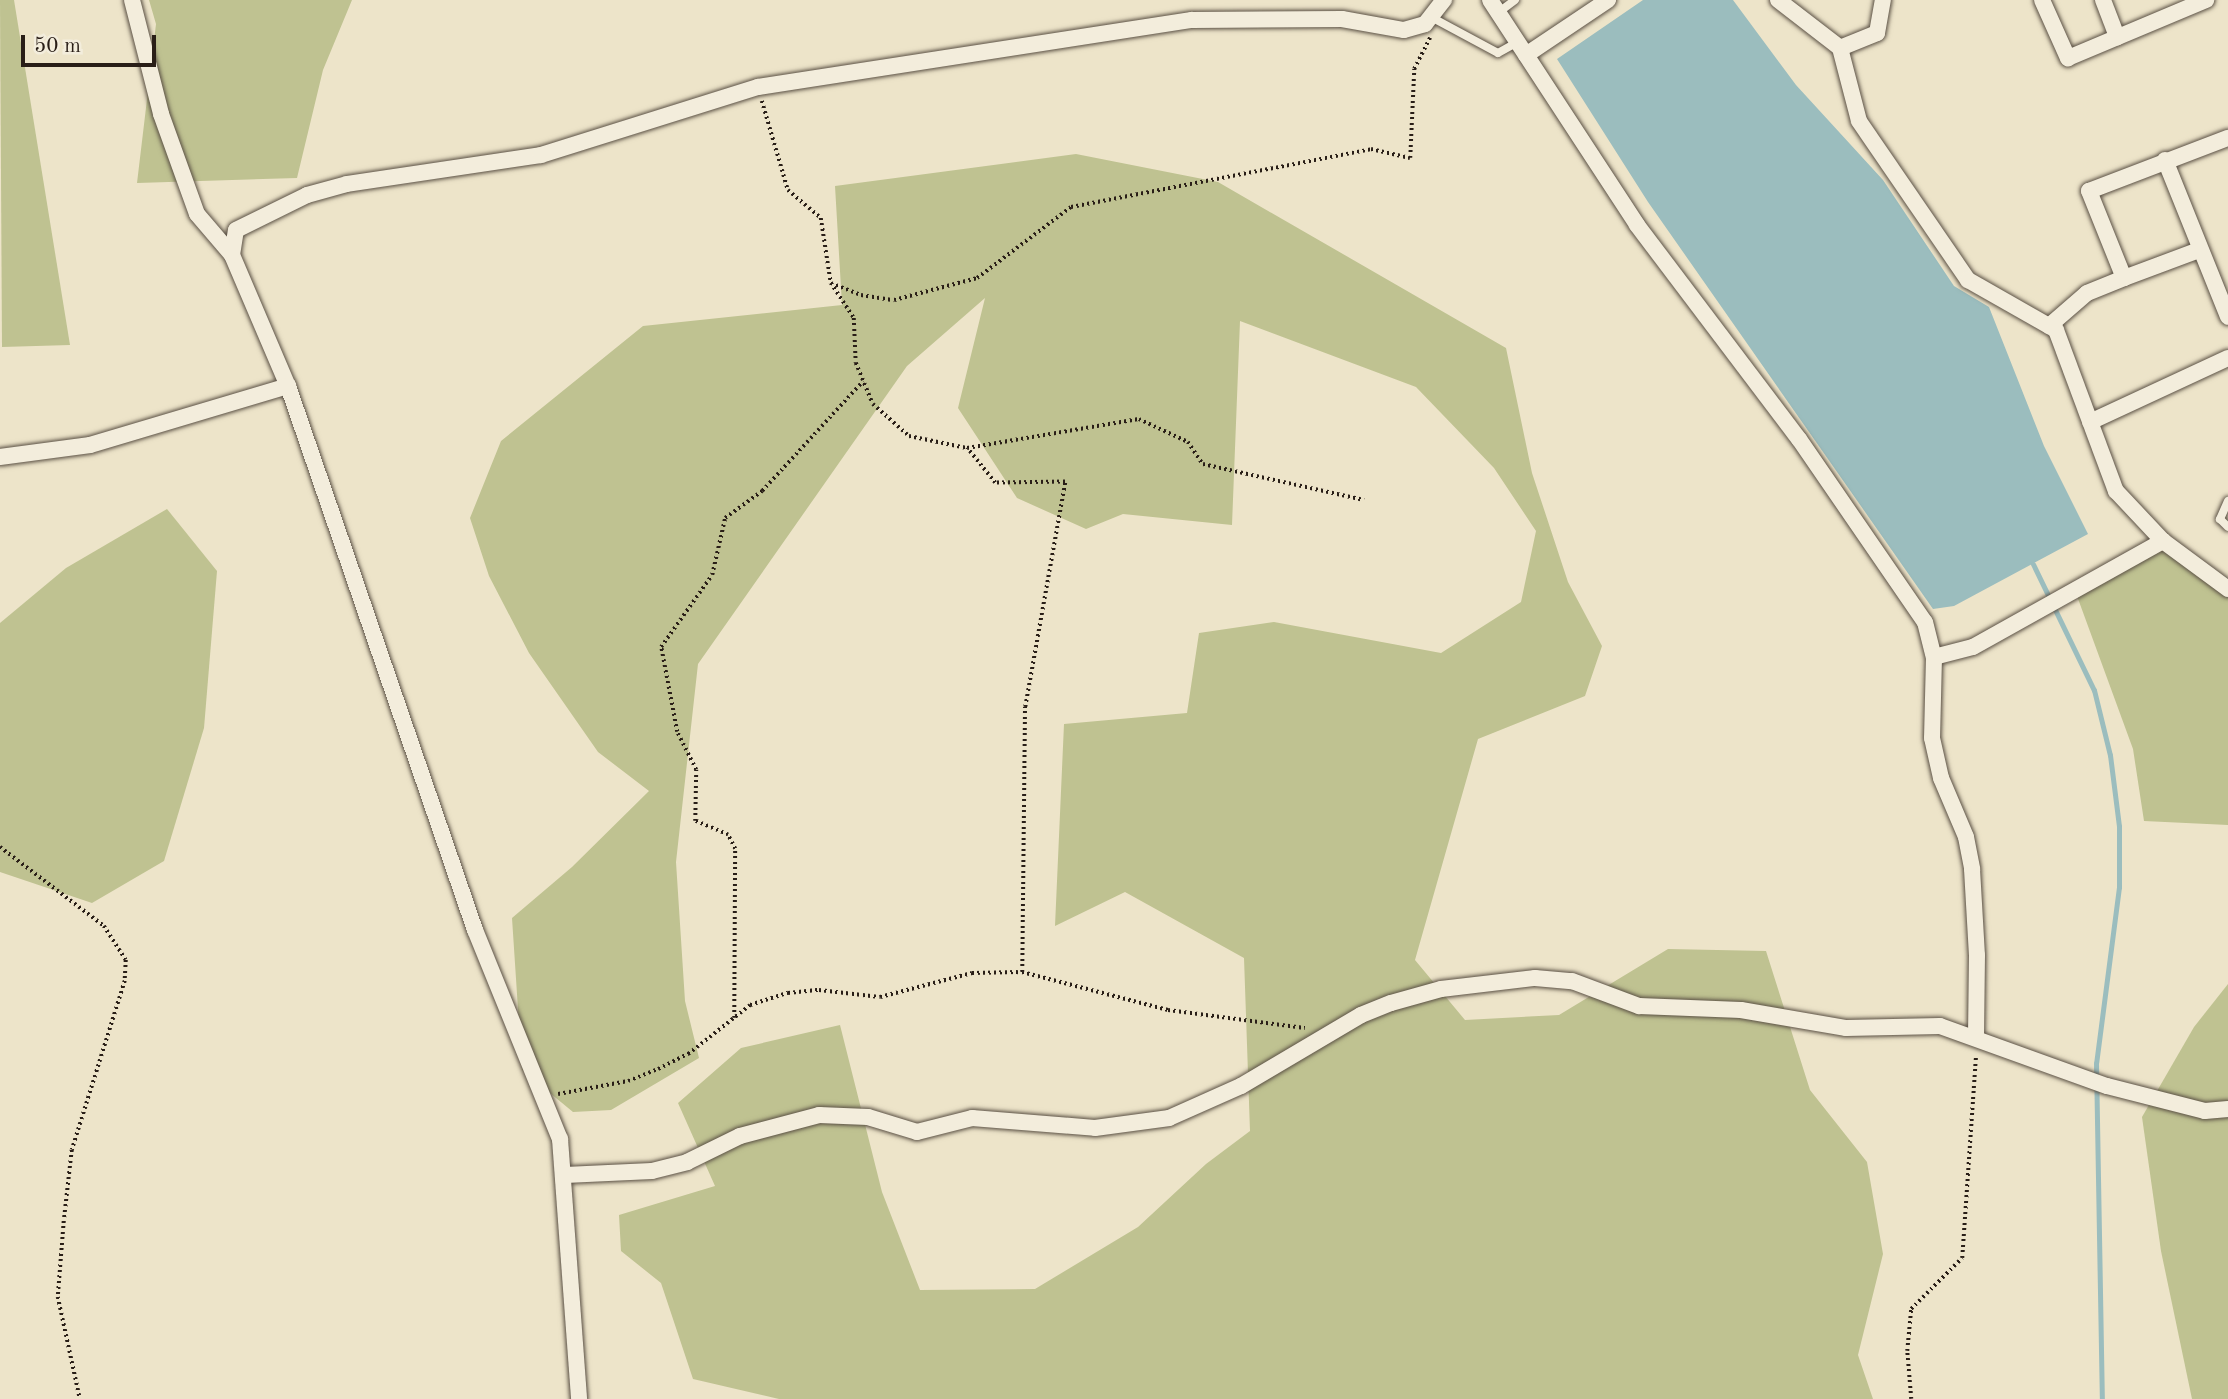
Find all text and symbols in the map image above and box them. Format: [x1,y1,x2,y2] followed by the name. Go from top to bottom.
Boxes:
[24,21,159,65] scale bar
[34,36,81,57] text: 50 m

